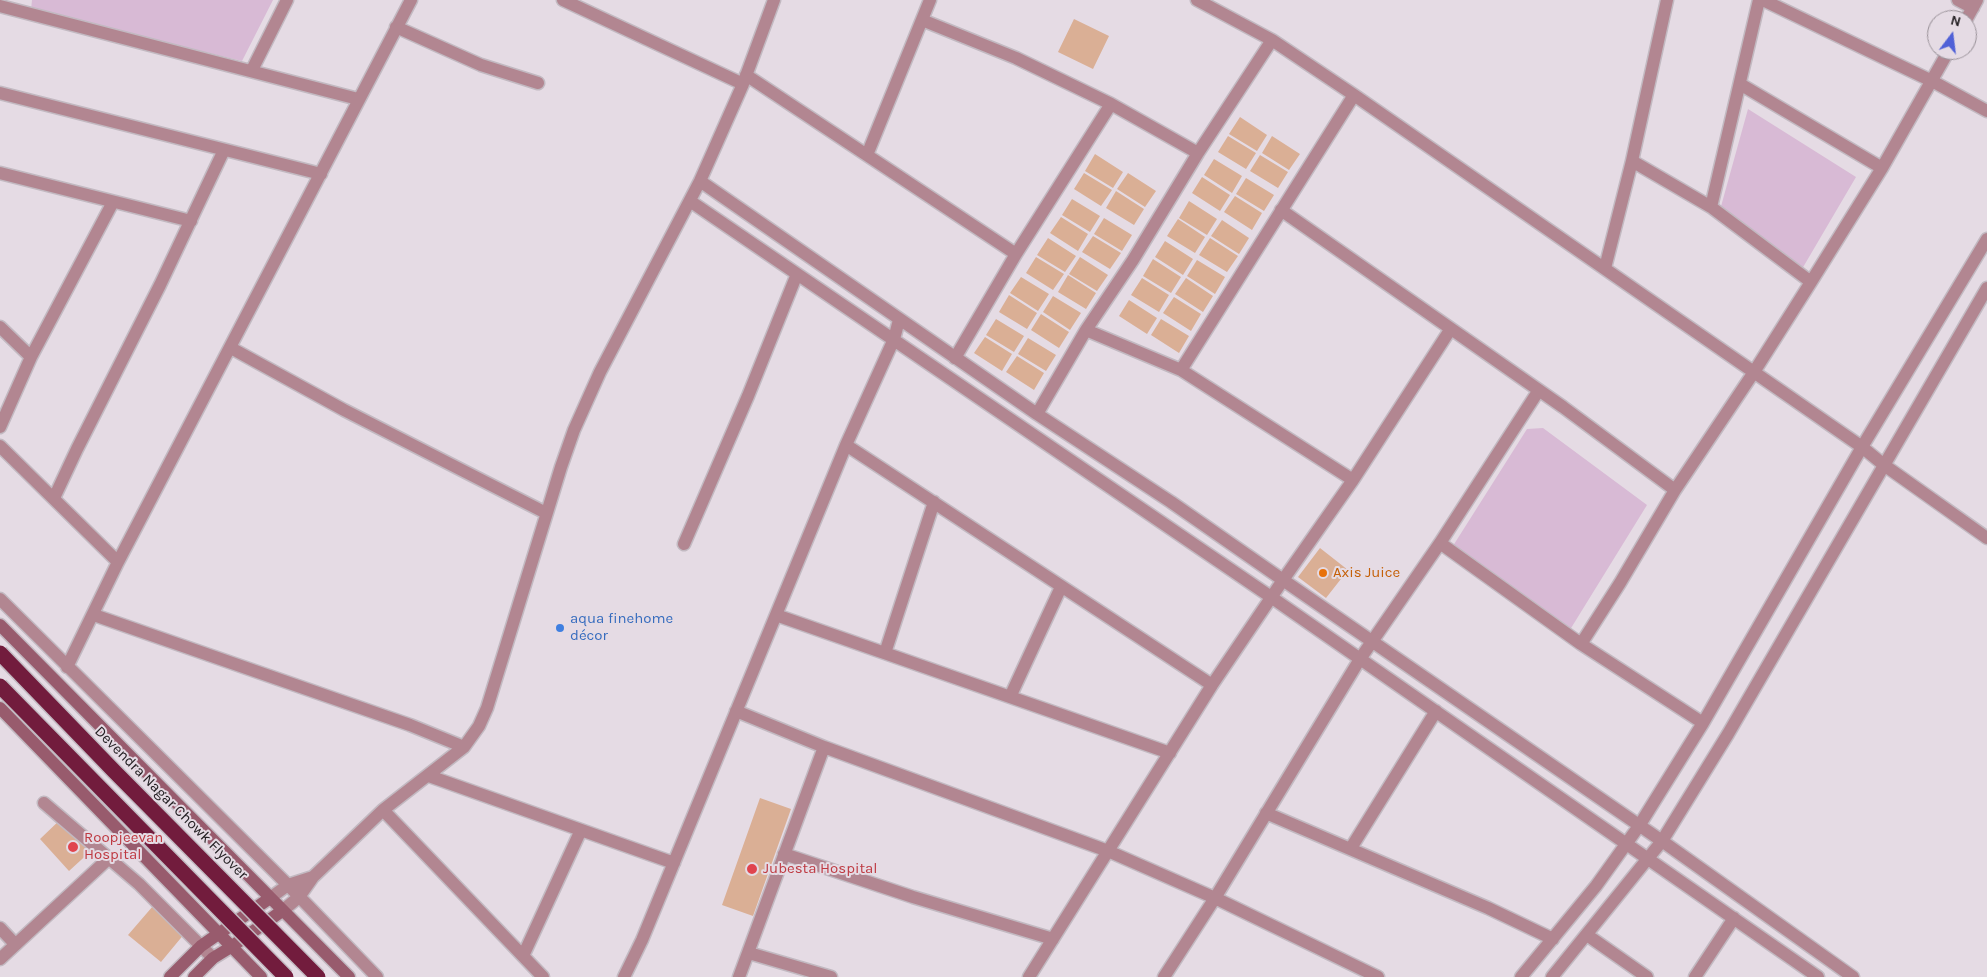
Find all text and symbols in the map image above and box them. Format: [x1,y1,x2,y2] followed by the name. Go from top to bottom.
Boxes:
[1927,10,1977,60] north arrow
[1949,11,1963,31] text: N
[1333,564,1400,582] place label: Axis Juice
[1317,567,1329,579] marker: Axis Juice
[570,610,673,645] place label: aqua finehome décor
[554,622,566,634] marker: aqua finehome décor
[91,723,251,883] street label: Devendra Nagar Chowk Flyover
[84,829,163,864] place label: Roopjeevan Hospital
[66,840,80,854] marker: Roopjeevan Hospital
[763,860,878,878] place label: Jubesta Hospital
[745,862,759,876] marker: Jubesta Hospital

